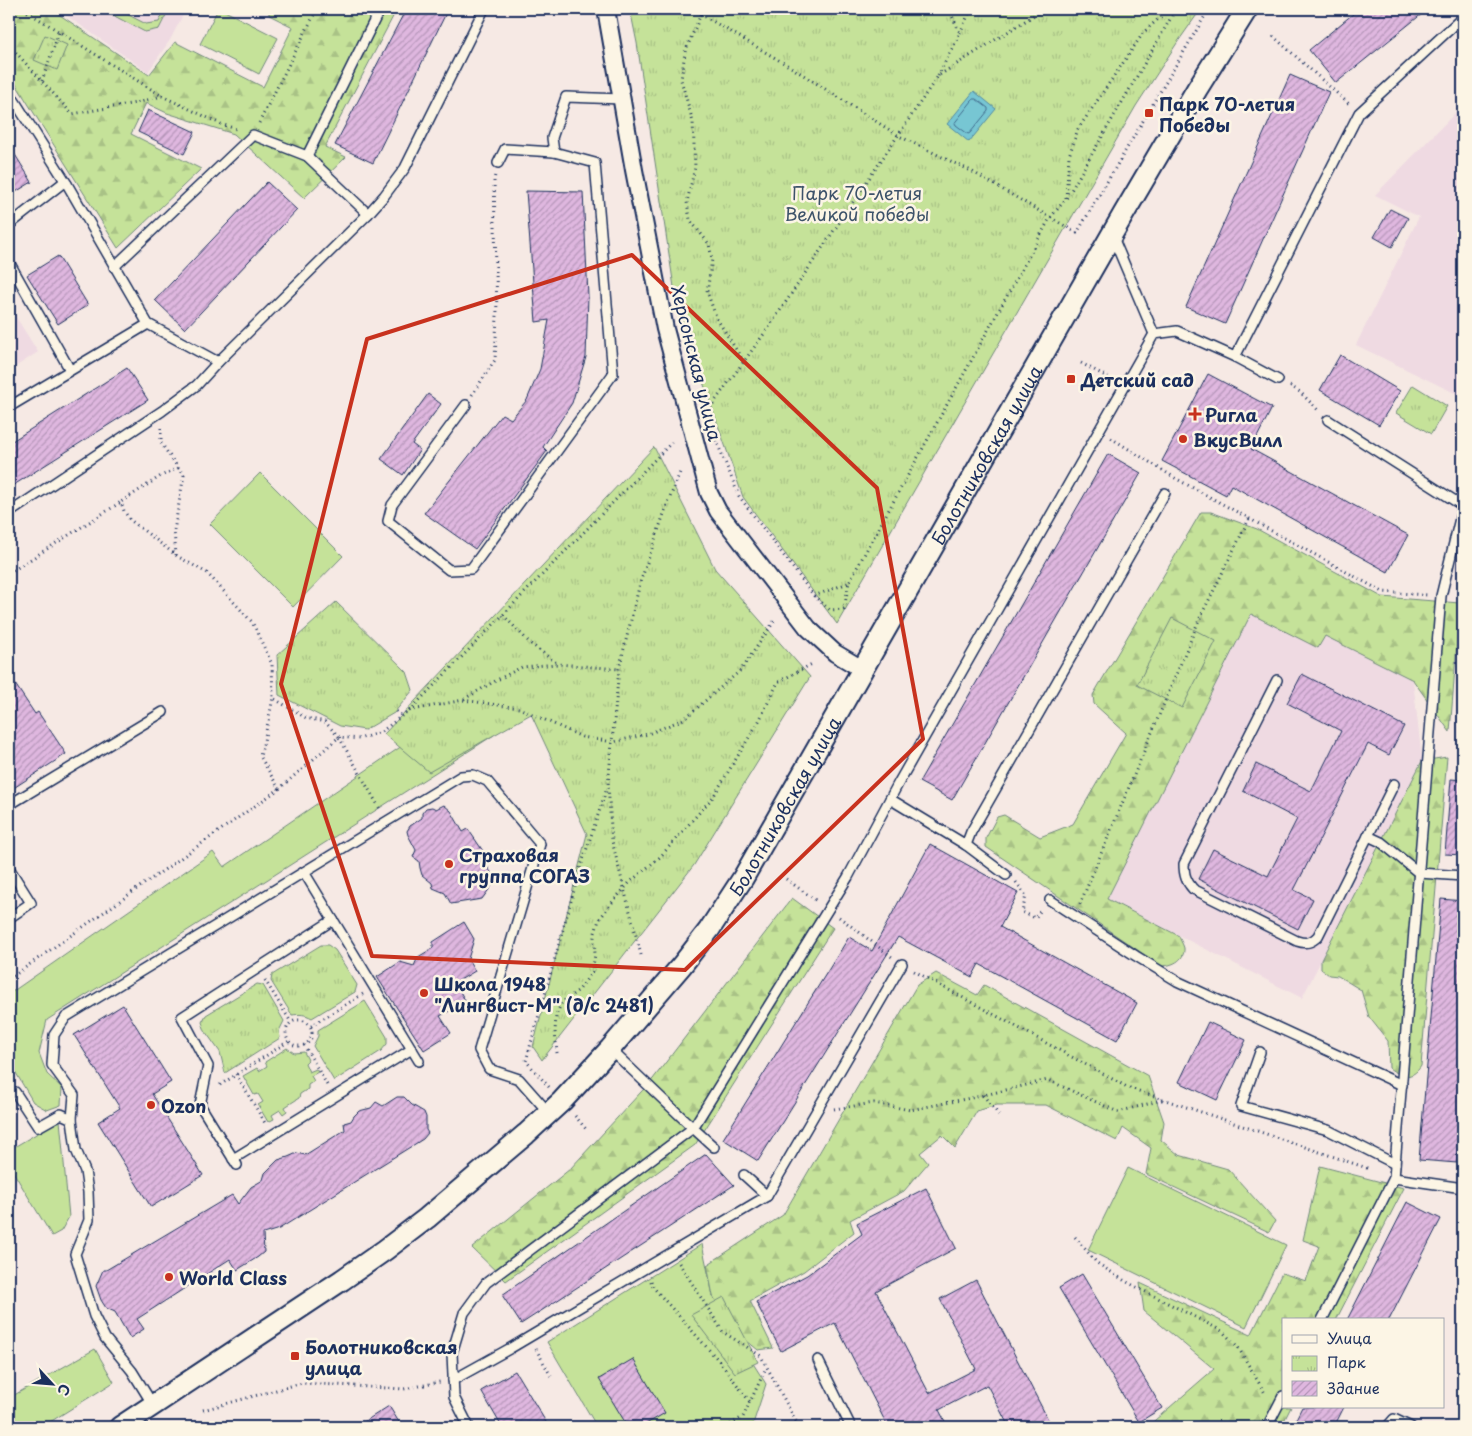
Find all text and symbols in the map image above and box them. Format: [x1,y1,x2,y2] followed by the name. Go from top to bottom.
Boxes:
[1159,90,1295,138] place label: Парк 70-летия Победы
[1143,107,1155,119] marker: Парк 70-летия Победы
[785,179,929,227] park label: Парк 70-летия Великой победы
[665,282,730,444] street label: Херсонская улица
[923,359,1048,550] street label: Болотниковская улица
[1080,366,1194,393] place label: Детский сад
[1065,373,1077,385] marker: Детский сад
[1205,401,1258,428] place label: Ригла
[1189,408,1201,420] marker: Ригла
[1193,426,1282,453] place label: ВкусВилл
[1177,433,1189,445] marker: ВкусВилл
[721,710,847,901] street label: Болотниковская улица
[459,841,590,889] place label: Страховая группа СОГАЗ
[443,858,455,870] marker: Страховая группа СОГАЗ
[434,970,654,1018] place label: Школа 1948 "Лингвист-М" (д/с 2481)
[418,987,430,999] marker: Школа 1948 "Лингвист-М" (д/с 2481)
[161,1092,206,1119] place label: Ozon
[145,1099,157,1111] marker: Ozon
[179,1264,287,1291] place label: World Class
[163,1271,175,1283] marker: World Class
[1282,1318,1444,1408] legend
[1327,1326,1372,1349] text: Улица
[305,1333,458,1381] place label: Болотниковская улица
[289,1350,301,1362] marker: Болотниковская улица
[1327,1350,1366,1373] text: Парк
[28,1358,78,1408] north arrow
[1327,1376,1380,1399] text: Здание
[52,1381,76,1399] text: С

